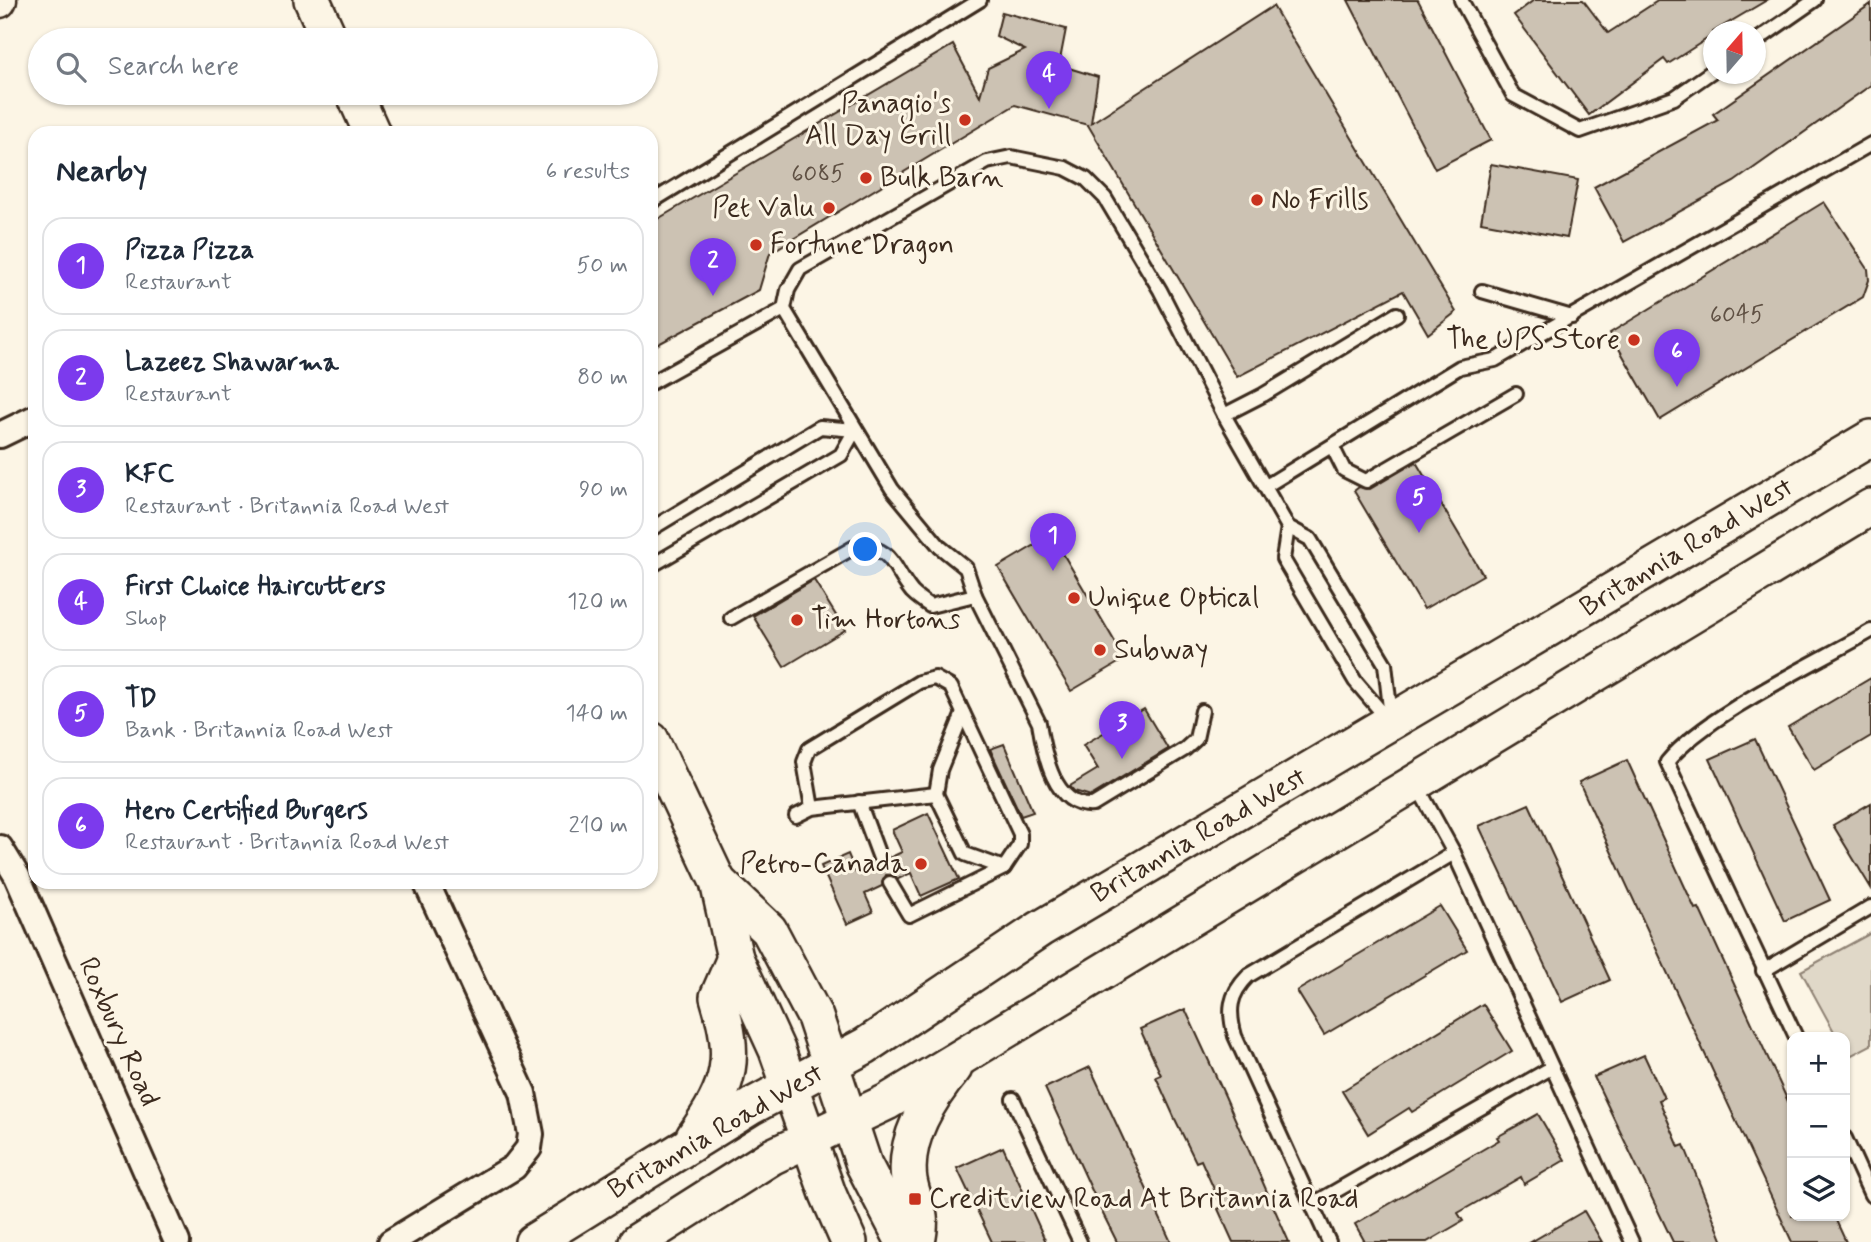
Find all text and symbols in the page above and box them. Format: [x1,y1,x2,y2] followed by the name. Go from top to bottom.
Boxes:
[1703,21,1766,84] north arrow
[28,28,658,105] search box
[52,48,90,86] icon: search
[108,50,239,84] text: Search here
[1026,51,1072,109] pin: 4
[805,86,951,155] place label: Panagio's All Day Grill
[957,112,973,128] marker: Panagio's All Day Grill
[56,152,147,191] text: Nearby
[546,157,630,187] text: 6 results
[791,159,845,190] house number: 6085
[880,160,1004,197] place label: Bulk Barn
[858,170,874,186] marker: Bulk Barn
[1271,182,1369,219] place label: No Frills
[712,190,815,227] place label: Pet Valu
[1249,192,1265,208] marker: No Frills
[821,200,837,216] marker: Pet Valu
[770,227,954,264] place label: Fortune Dragon
[125,234,254,268] text: Pizza Pizza
[748,237,764,253] marker: Fortune Dragon
[690,238,736,296] pin: 2
[76,251,86,281] text: 1
[577,251,628,281] text: 50 m
[125,268,232,298] text: Restaurant
[1710,300,1764,331] house number: 6045
[1446,322,1620,359] place label: The UPS Store
[1654,329,1700,387] pin: 6
[1626,332,1642,348] marker: The UPS Store
[125,346,339,380] text: Lazeez Shawarma
[75,363,87,393] text: 2
[577,363,628,393] text: 80 m
[125,380,232,410] text: Restaurant
[125,458,174,492] text: KFC
[1573,469,1801,626] street label: Britannia Road West
[76,475,86,505] text: 3
[579,475,628,505] text: 90 m
[1396,475,1442,533] pin: 5
[125,492,449,522] text: Restaurant · Britannia Road West
[1030,513,1076,571] pin: 1
[848,532,882,566] your location
[125,570,386,604] text: First Choice Haircutters
[1088,580,1259,617] place label: Unique Optical
[74,587,88,617] text: 4
[567,587,628,617] text: 120 m
[1066,590,1082,606] marker: Unique Optical
[811,602,960,639] place label: Tim Hortons
[125,604,167,634] text: Shop
[789,612,805,628] marker: Tim Hortons
[1114,632,1208,669] place label: Subway
[1092,642,1108,658] marker: Subway
[125,682,157,716] text: TD
[74,699,88,729] text: 5
[565,699,628,729] text: 140 m
[1099,701,1145,759] pin: 3
[125,716,393,746] text: Bank · Britannia Road West
[1085,759,1314,913] street label: Britannia Road West
[125,794,368,828] text: Hero Certified Burgers
[75,811,87,841] text: 6
[568,811,628,841] text: 210 m
[125,828,449,858] text: Restaurant · Britannia Road West
[740,846,907,883] place label: Petro-Canada
[913,856,929,872] marker: Petro-Canada
[69,952,167,1112] street label: Roxbury Road
[1787,1032,1850,1221] map controls
[1787,1032,1850,1095] button: +
[602,1055,831,1209] street label: Britannia Road West
[1787,1095,1850,1158] button: −
[1787,1158,1850,1221] button: layers
[929,1181,1359,1218] place label: Creditview Road At Britannia Road
[907,1191,923,1207] marker: Creditview Road At Britannia Road

